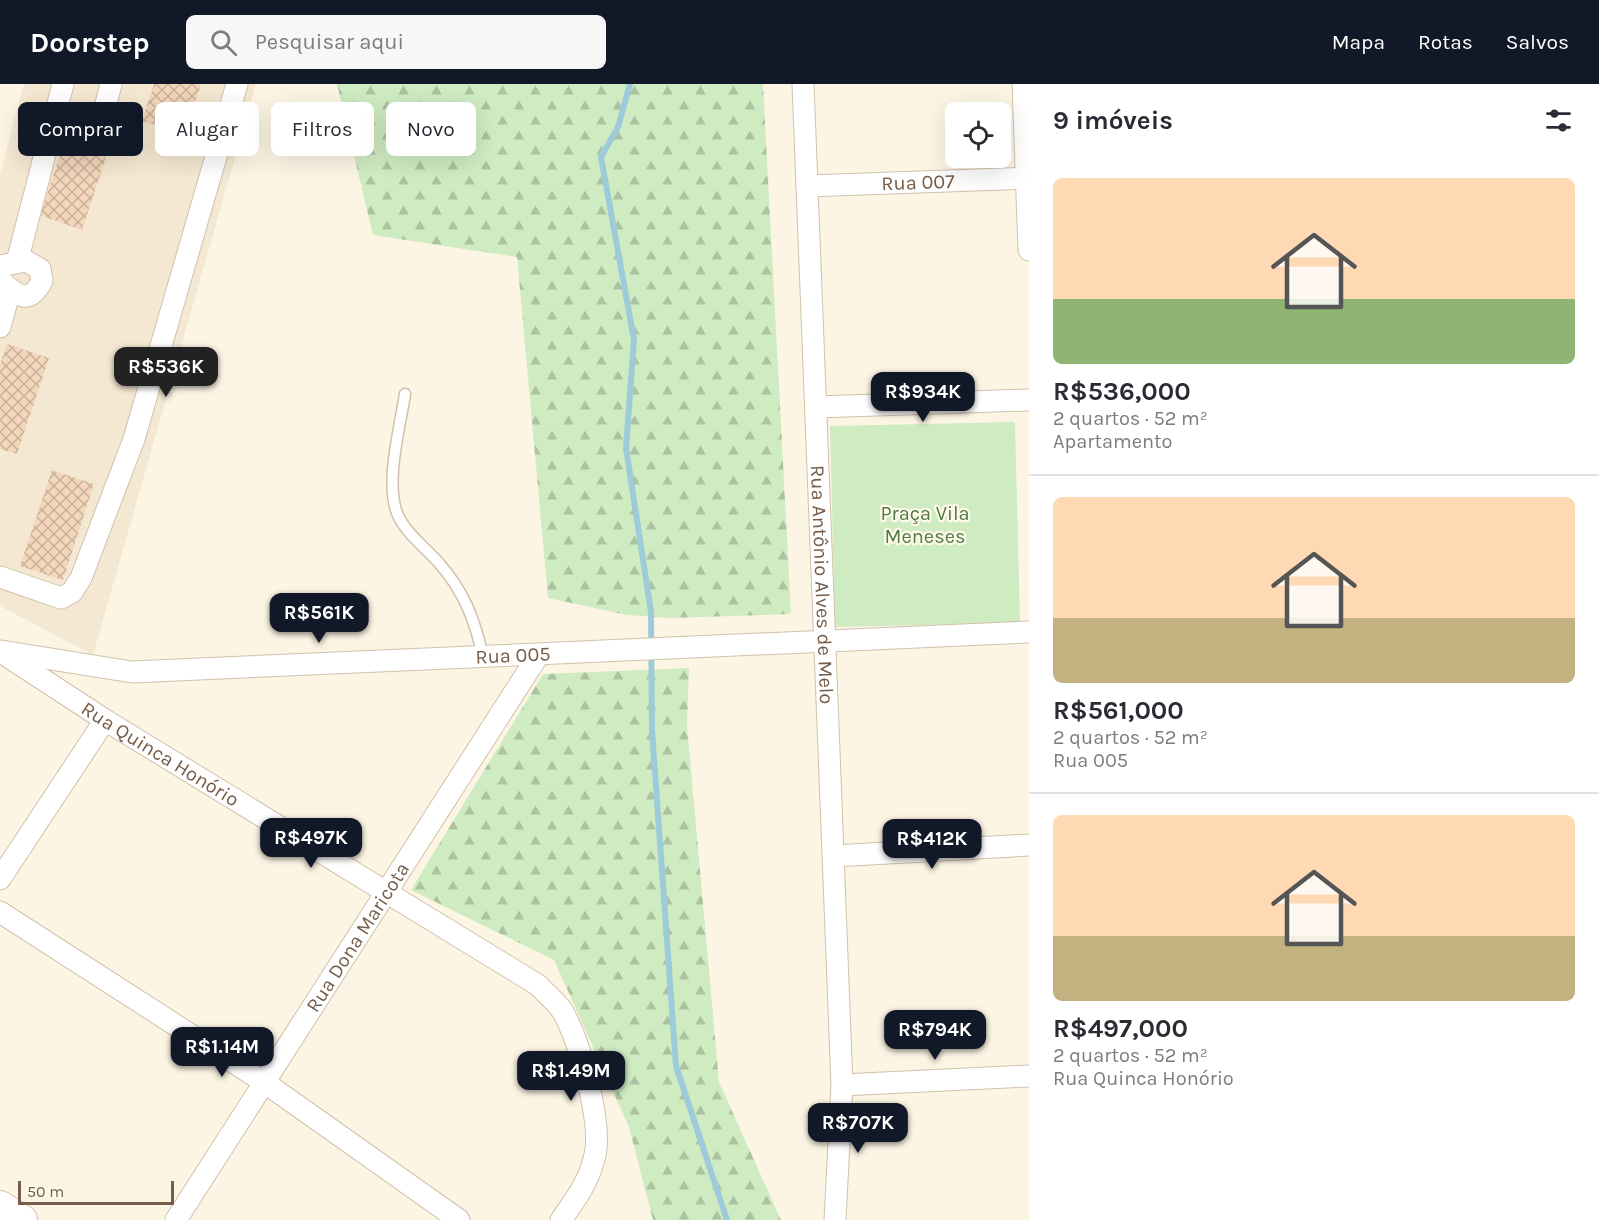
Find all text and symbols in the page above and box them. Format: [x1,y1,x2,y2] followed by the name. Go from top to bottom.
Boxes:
[186,15,606,69] search box
[30,26,150,59] text: Doorstep
[207,26,240,59] icon: search
[255,29,404,55] text: Pesquisar aqui
[1332,30,1385,54] text: Mapa
[1418,30,1473,54] text: Rotas
[1506,30,1569,54] text: Salvos
[18,102,143,156] chip: Comprar
[155,102,259,156] chip: Alugar
[271,102,374,156] chip: Filtros
[386,102,476,156] chip: Novo
[945,102,1011,168] map controls
[945,102,1011,168] button: locate
[1542,104,1575,137] icon: filters
[1053,105,1173,136] text: 9 imóveis
[881,169,956,195] street label: Rua 007
[1260,217,1368,325] icon: home
[117,347,215,398] pin: R$536K
[128,355,204,378] text: R$536K
[874,372,972,423] pin: R$934K
[1053,376,1191,407] text: R$536,000
[885,380,961,403] text: R$934K
[1053,407,1208,430] text: 2 quartos · 52 m²
[1053,430,1172,453] text: Apartamento
[806,465,839,705] street label: Rua Antônio Alves de Melo
[880,502,970,548] park label: Praça Vila Meneses
[1260,536,1368,644] icon: home
[270,593,368,644] pin: R$561K
[284,601,354,624] text: R$561K
[475,642,551,668] street label: Rua 005
[1053,695,1184,726] text: R$561,000
[77,696,244,811] street label: Rua Quinca Honório
[1053,726,1208,749] text: 2 quartos · 52 m²
[1053,749,1128,772] text: Rua 005
[262,818,360,869] pin: R$497K
[883,819,981,870] pin: R$412K
[274,826,348,849] text: R$497K
[897,827,967,850] text: R$412K
[1260,854,1368,962] icon: home
[301,858,414,1016] street label: Rua Dona Maricota
[886,1010,984,1061] pin: R$794K
[1053,1013,1188,1044] text: R$497,000
[898,1018,972,1041] text: R$794K
[167,1027,277,1078] pin: R$1.14M
[185,1035,259,1058] text: R$1.14M
[1053,1044,1208,1067] text: 2 quartos · 52 m²
[516,1051,626,1102] pin: R$1.49M
[531,1059,611,1082] text: R$1.49M
[1053,1067,1234,1090] text: Rua Quinca Honório
[809,1103,907,1154] pin: R$707K
[822,1111,894,1134] text: R$707K
[18,1178,174,1206] scale bar
[27,1182,64,1201] text: 50 m

